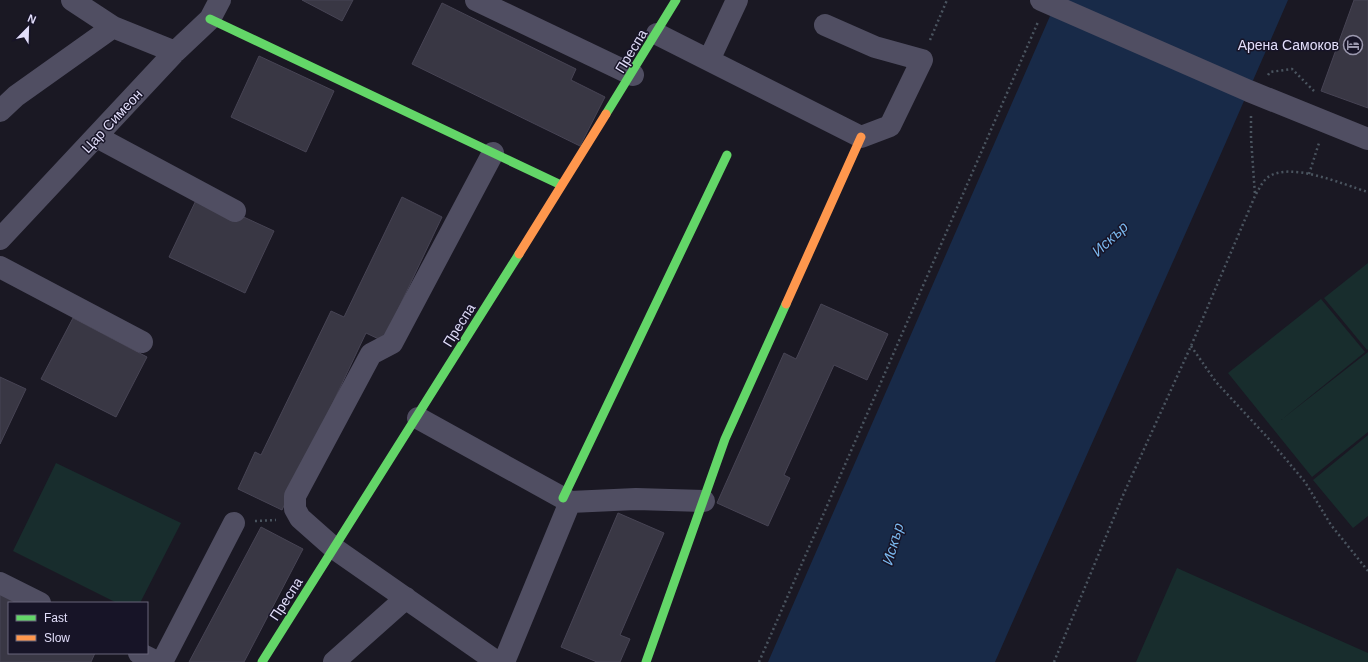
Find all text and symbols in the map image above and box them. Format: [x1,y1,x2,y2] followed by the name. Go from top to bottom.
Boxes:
[8,8,48,48] north arrow
[26,12,38,26] text: N
[612,26,650,76] street label: Преспа
[1342,34,1364,56] hotel icon: Арена Самоков
[1238,37,1339,53] place label: Арена Самоков
[79,86,145,156] street label: Цар Симеон
[1088,218,1131,260] water label: Искър
[439,300,479,350] street label: Преспа
[878,521,907,567] water label: Искър
[266,574,306,623] street label: Преспа
[8,602,148,654] legend
[44,611,68,625] text: Fast
[44,631,70,645] text: Slow

